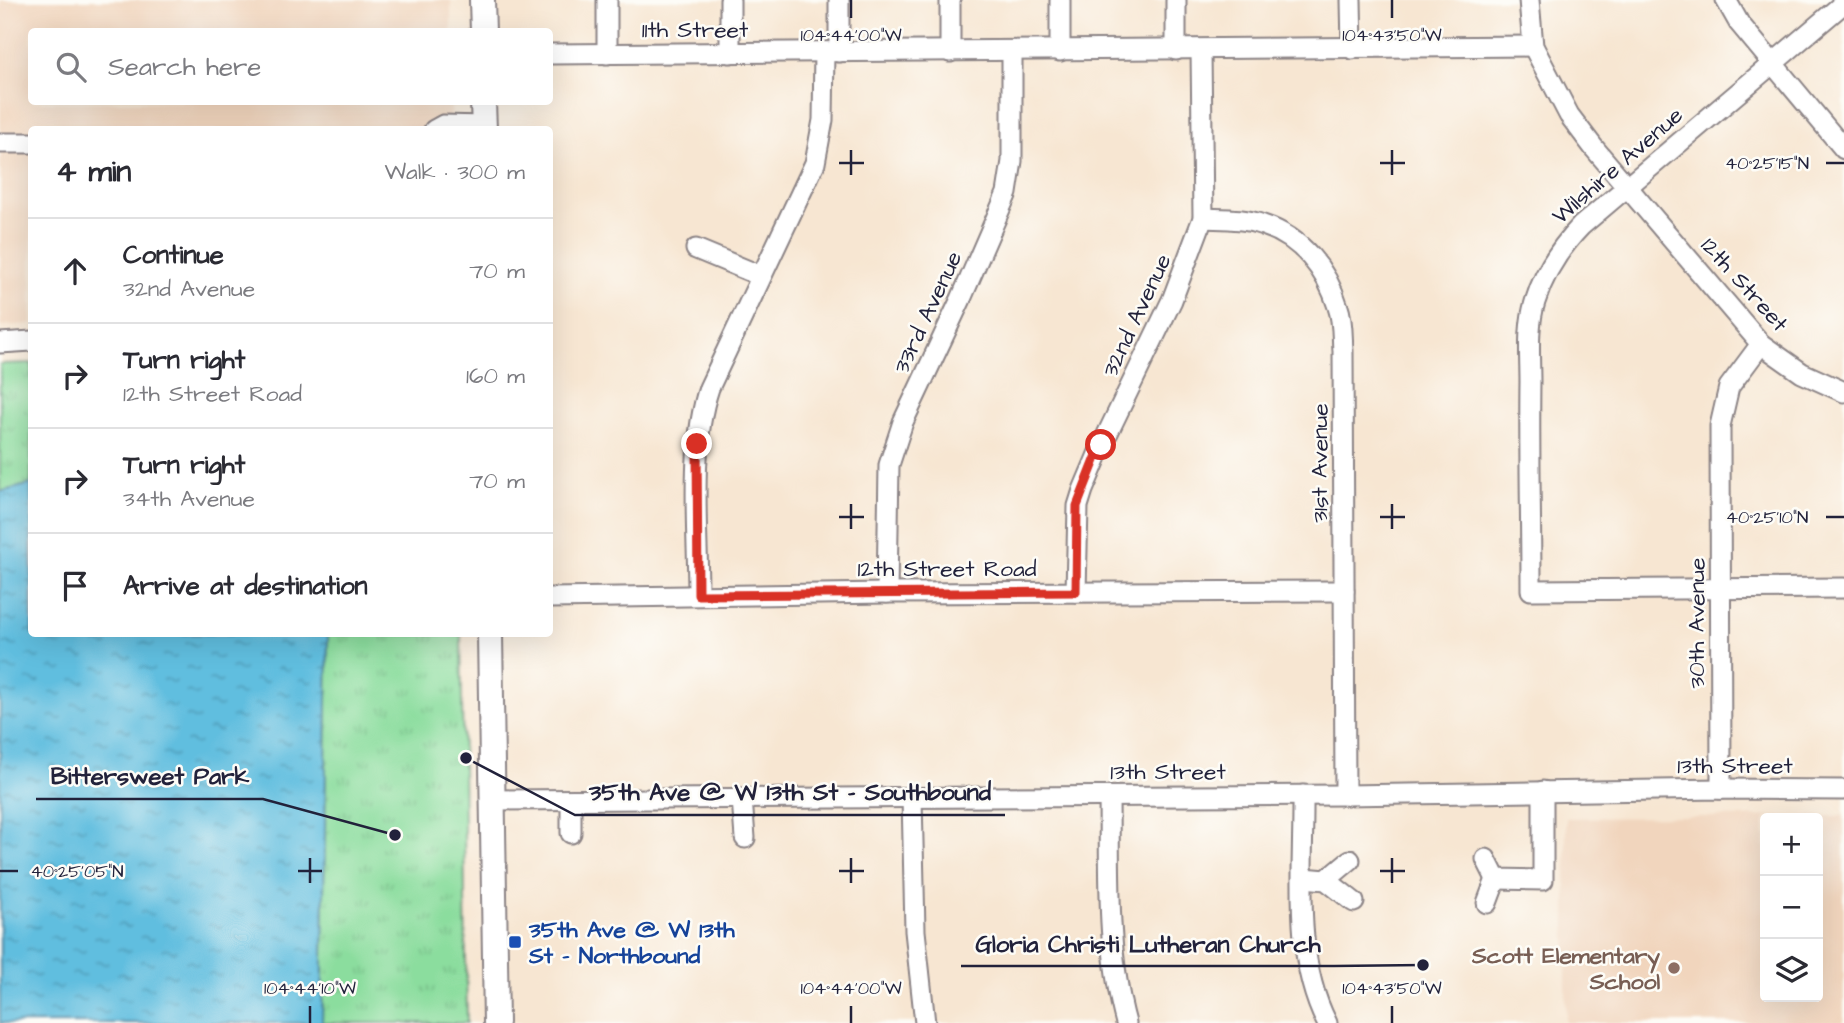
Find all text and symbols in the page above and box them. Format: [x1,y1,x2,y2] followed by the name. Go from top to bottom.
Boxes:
[642,14,749,46] street label: 11th Street
[800,23,902,48] text: 104°44'00"W
[1342,23,1442,48] text: 104°43'50"W
[28,28,553,105] search box
[52,48,90,86] icon: search
[108,49,261,85] text: Search here
[1545,100,1690,232] street label: Wilshire Avenue
[56,151,131,193] text: 4 min
[1725,151,1809,176] text: 40°25'15"N
[384,156,525,188] text: Walk · 300 m
[1693,231,1796,339] street label: 12th Street
[123,237,224,273] text: Continue
[886,246,970,379] street label: 33rd Avenue
[1094,249,1179,382] street label: 32nd Avenue
[56,252,94,290] icon: ahead
[469,255,525,287] text: 70 m
[123,273,255,305] text: 32nd Avenue
[123,342,245,378] text: Turn right
[56,357,94,395] icon: right
[466,360,525,392] text: 160 m
[123,378,302,410] text: 12th Street Road
[1304,403,1336,523] street label: 31st Avenue
[681,428,712,459] route end
[1085,429,1116,460] route start
[123,447,245,483] text: Turn right
[56,462,94,500] icon: right
[469,465,525,497] text: 70 m
[123,483,255,515] text: 34th Avenue
[1726,505,1808,530] text: 40°25'10"N
[858,553,1037,585] street label: 12th Street Road
[1681,558,1713,688] street label: 30th Avenue
[56,567,94,605] icon: arrive
[123,568,368,604] text: Arrive at destination
[1677,750,1793,782] street label: 13th Street
[36,754,263,799] callout: Bittersweet Park
[1110,756,1226,788] street label: 13th Street
[51,760,250,794] text: Bittersweet Park
[575,770,1005,815] callout: 35th Ave @ W 13th St - Southbound
[588,776,992,810] text: 35th Ave @ W 13th St - Southbound
[1760,813,1823,1002] map controls
[1760,813,1823,876] button: +
[30,859,124,884] text: 40°25'05"N
[1760,876,1823,939] button: −
[528,914,735,972] place label: 35th Ave @ W 13th St - Northbound
[961,921,1334,966] callout: Gloria Christi Lutheran Church
[975,928,1322,962] text: Gloria Christi Lutheran Church
[507,934,523,950] marker: 35th Ave @ W 13th St - Northbound
[1760,939,1823,1002] button: layers
[1471,940,1660,998] place label: Scott Elementary School
[1666,960,1682,976] marker: Scott Elementary School
[264,976,356,1001] text: 104°44'10"W
[800,976,902,1001] text: 104°44'00"W
[1342,976,1442,1001] text: 104°43'50"W

